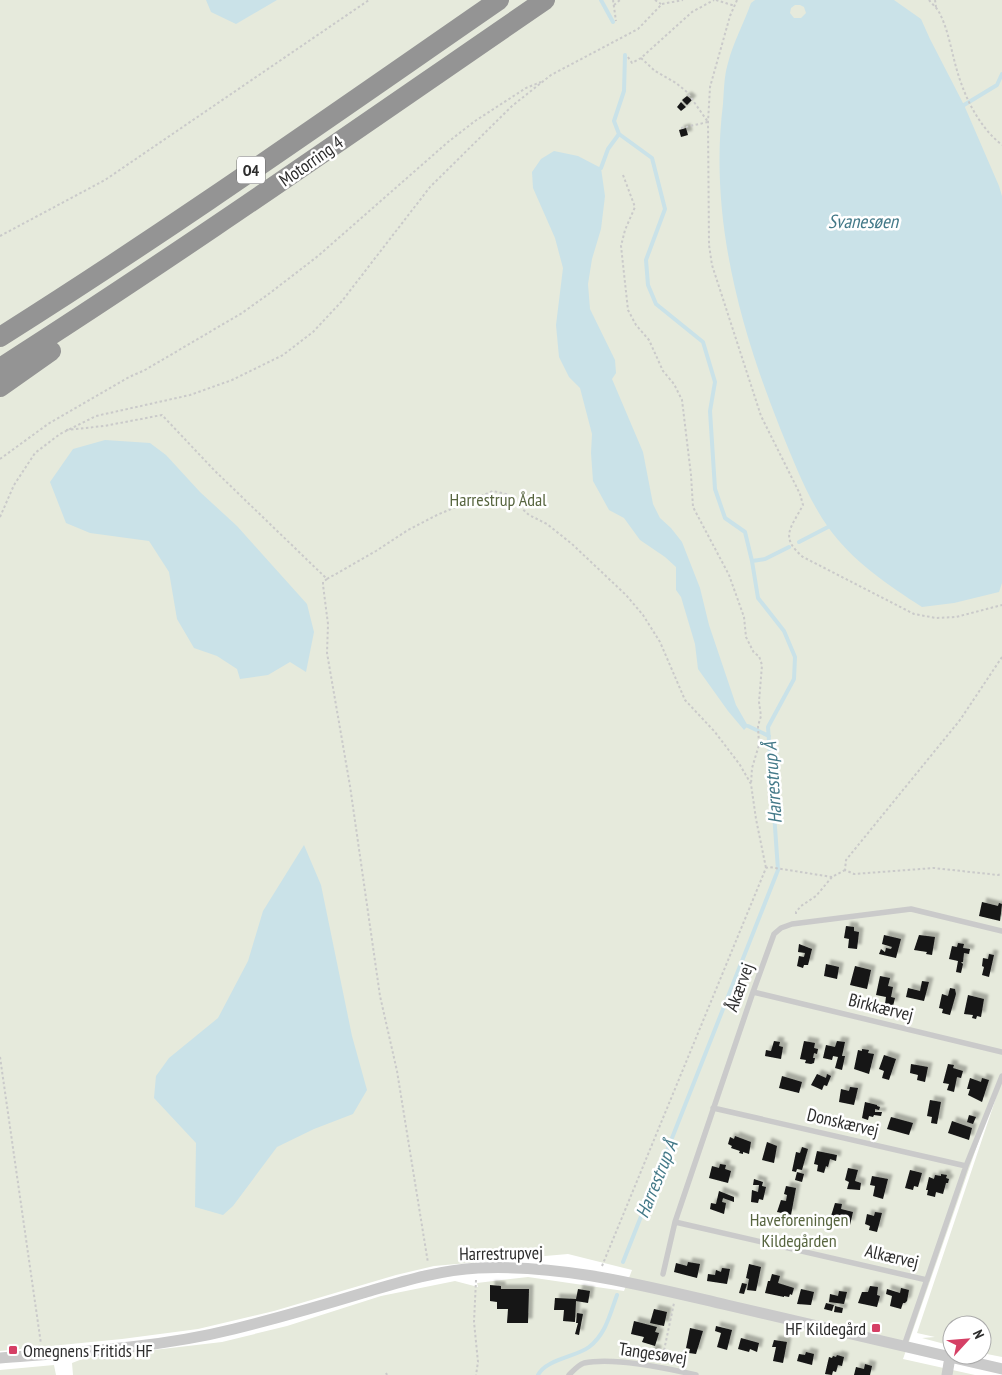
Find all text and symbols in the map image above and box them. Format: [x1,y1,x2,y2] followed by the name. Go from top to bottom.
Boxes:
[274,131,348,191] street label: Motorring 4
[237,156,265,184] road number: O4
[828,209,900,233] water label: Svanesøen
[450,488,547,511] park label: Harrestrup Ådal
[757,739,787,825] water label: Harrestrup Å
[720,959,758,1015] street label: Åkærvej
[846,988,916,1026] street label: Birkkærvej
[805,1103,881,1141] street label: Donskærvej
[630,1135,683,1221] water label: Harrestrup Å
[750,1208,848,1252] park label: Haveforeningen Kildegården
[863,1239,921,1273] street label: Alkærvej
[459,1241,543,1265] street label: Harrestrupvej
[942,1315,992,1365] north arrow
[785,1317,866,1340] place label: HF Kildegård
[870,1322,882,1334] marker: HF Kildegård
[969,1327,988,1342] text: N
[617,1337,689,1369] street label: Tangesøvej
[23,1339,153,1362] place label: Omegnens Fritids HF
[7,1344,19,1356] marker: Omegnens Fritids HF

